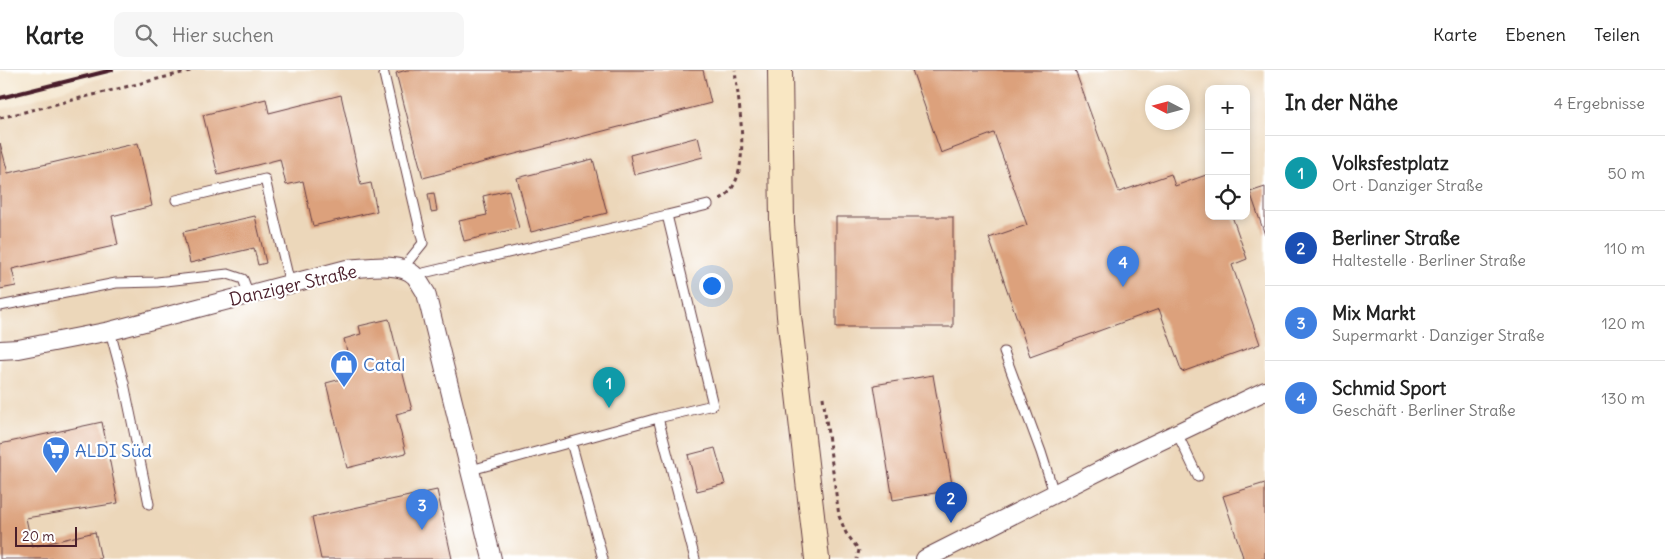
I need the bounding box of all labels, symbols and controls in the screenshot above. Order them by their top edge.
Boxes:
search box [114,12,464,57]
text: Karte [25,20,84,50]
icon: search [132,21,160,49]
text: Hier suchen [172,23,274,47]
text: Karte [1433,23,1477,46]
text: Ebenen [1505,23,1566,46]
text: Teilen [1594,23,1640,46]
north arrow [1145,85,1190,130]
map controls [1205,85,1250,220]
button: + [1205,85,1250,130]
text: In der Nähe [1285,89,1398,116]
text: 4 Ergebnisse [1554,93,1645,113]
button: − [1205,130,1250,175]
text: Volksfestplatz [1332,151,1449,175]
text: 1 [1298,163,1304,183]
text: 50 m [1607,163,1645,183]
button: locate [1205,175,1250,220]
text: Ort · Danziger Straße [1332,175,1483,195]
text: Berliner Straße [1332,226,1460,250]
text: 2 [1297,238,1305,258]
text: 110 m [1604,238,1645,258]
pin: 4 [1107,246,1139,287]
text: Haltestelle · Berliner Straße [1332,250,1526,270]
street label: Danziger Straße [227,259,359,311]
your location [699,273,725,299]
text: Mix Markt [1332,301,1415,325]
text: 3 [1296,313,1306,333]
text: 120 m [1602,313,1645,333]
text: Supermarkt · Danziger Straße [1332,325,1545,345]
shop icon: Catal [329,349,359,388]
place label: Catal [363,353,405,376]
pin: 1 [593,367,625,408]
text: Schmid Sport [1332,376,1446,400]
text: 4 [1296,388,1306,408]
text: 130 m [1601,388,1645,408]
text: Geschäft · Berliner Straße [1332,400,1516,420]
supermarket icon: ALDI Süd [41,435,71,474]
place label: ALDI Süd [75,439,152,462]
pin: 2 [935,482,967,523]
pin: 3 [406,489,438,530]
scale bar [15,524,78,547]
text: 20 m [22,527,55,545]

